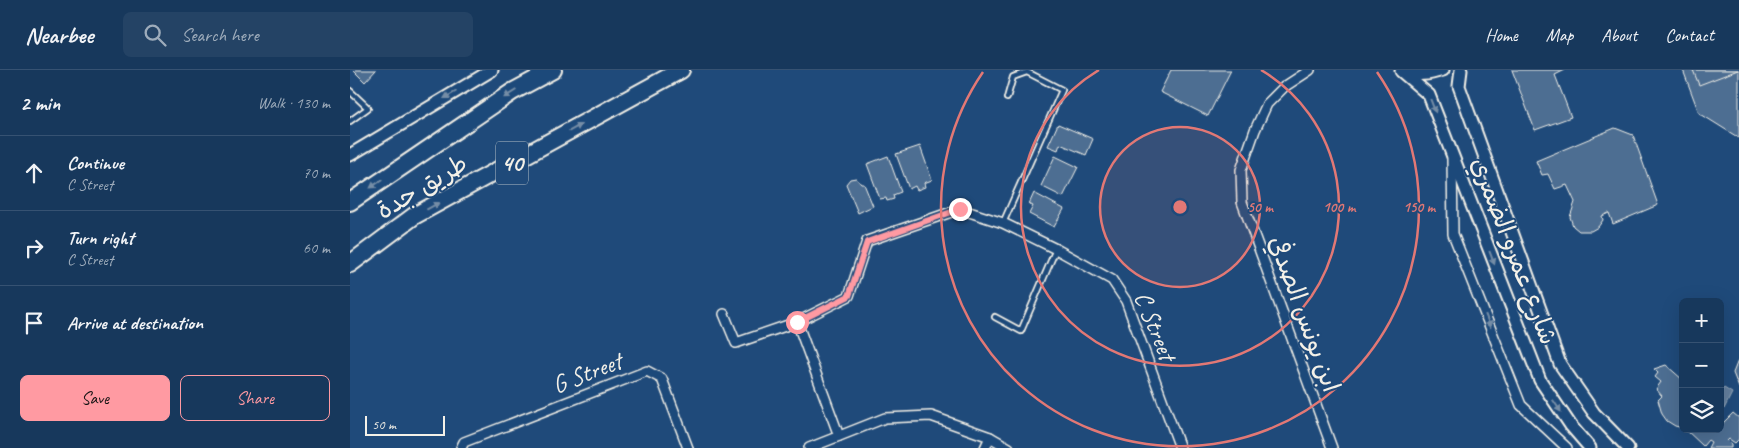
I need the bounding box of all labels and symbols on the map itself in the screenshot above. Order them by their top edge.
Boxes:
one-way arrow [504,89,517,98]
one-way arrow [443,90,456,99]
one-way arrow [1429,99,1437,114]
one-way arrow [568,124,583,132]
road number: 40 [496,142,528,185]
street label: طريق جدة [370,147,474,227]
street label: شارع عمرو الضمري [1462,153,1564,350]
one-way arrow [369,180,382,189]
route end [949,198,972,221]
centre of rings [1171,198,1189,216]
text: 50 m [1247,198,1274,217]
text: 100 m [1323,198,1357,217]
text: 150 m [1403,198,1437,217]
one-way arrow [426,202,440,210]
street label: ابن يونس الصدفي [1259,231,1347,397]
one-way arrow [1489,250,1496,265]
street label: C Street [1127,287,1185,369]
route start [786,311,809,334]
one-way arrow [1484,314,1492,329]
street label: G Street [548,344,630,401]
one-way arrow [1552,399,1562,412]
scale bar [365,413,445,436]

